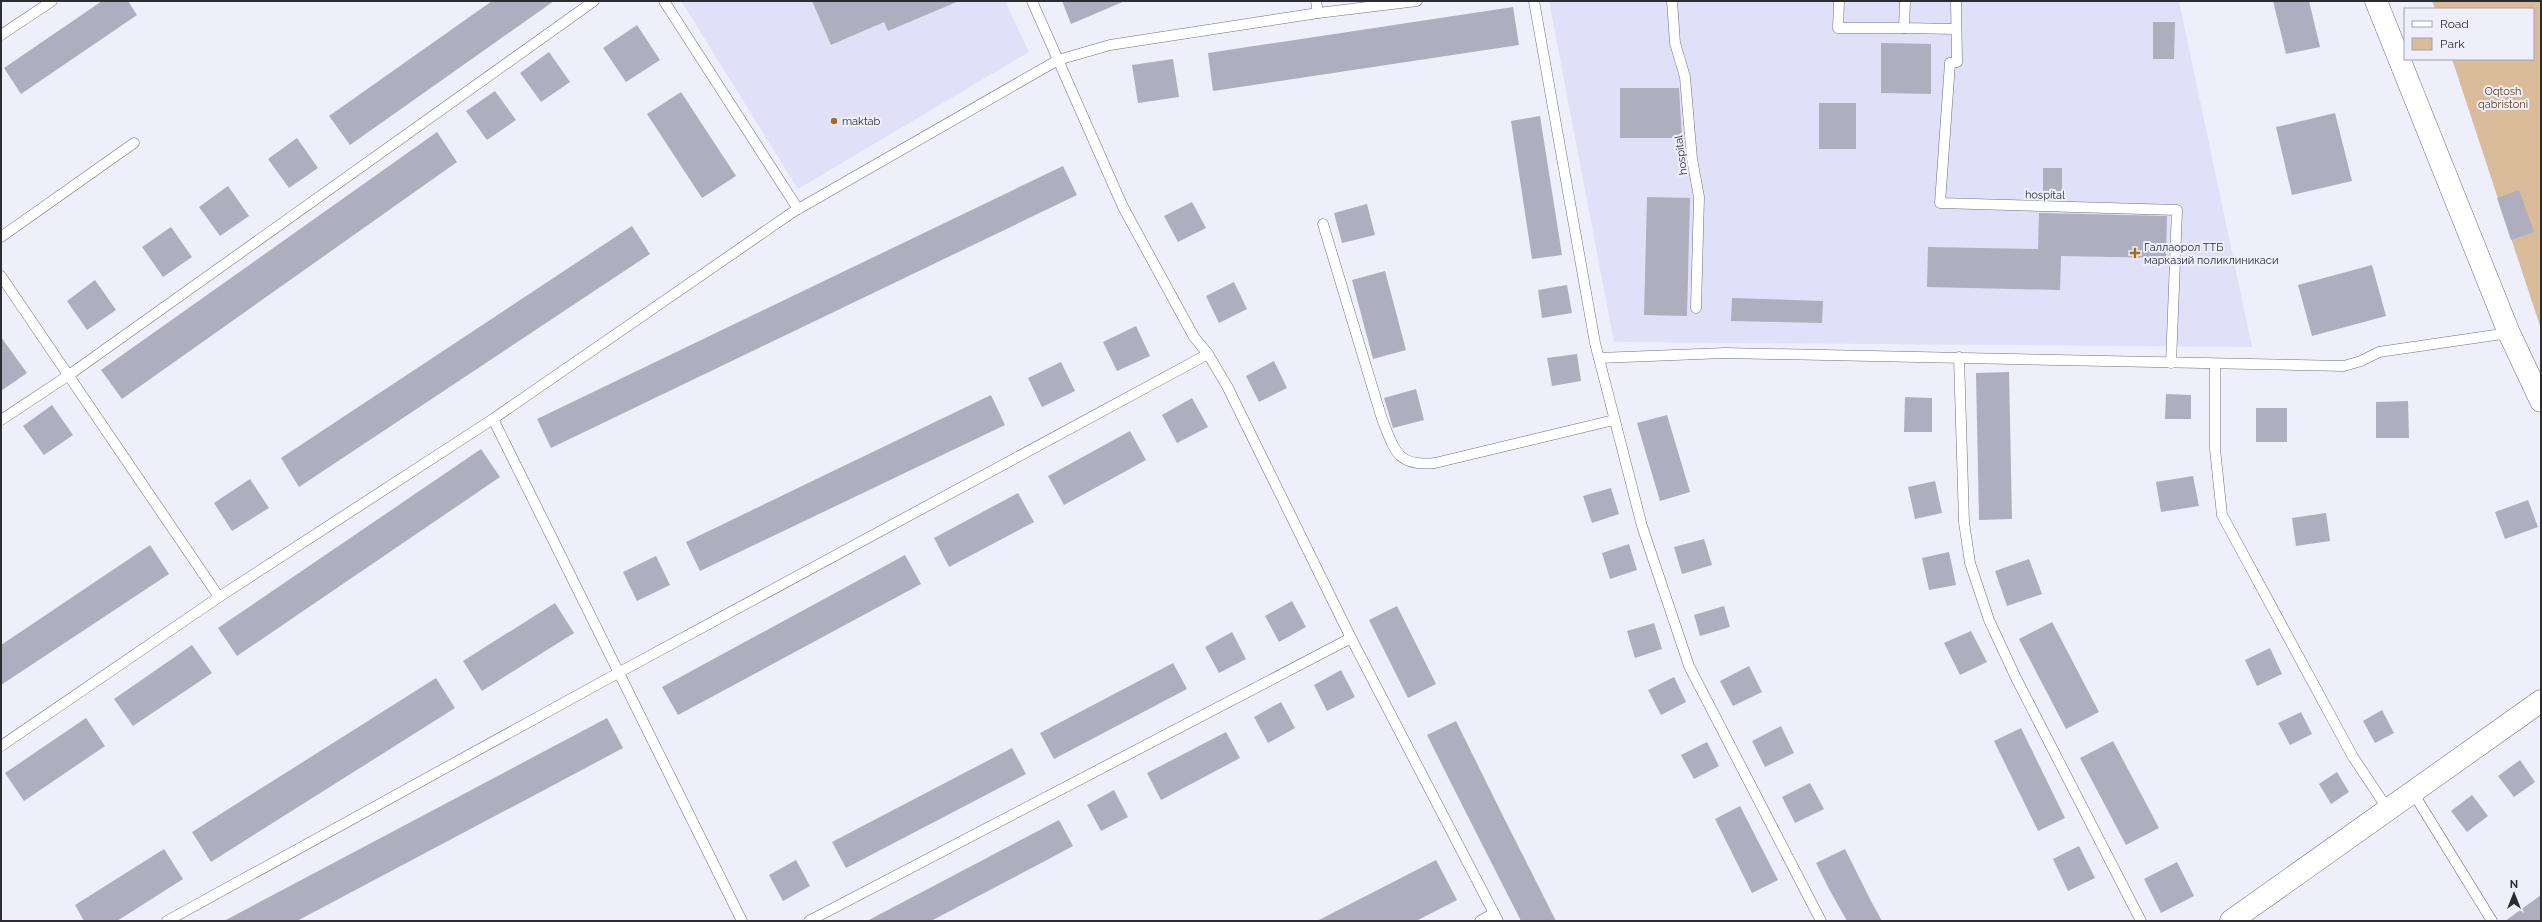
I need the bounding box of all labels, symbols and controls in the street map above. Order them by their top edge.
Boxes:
legend [2404,8,2534,60]
text: Road [2440,17,2469,31]
text: Park [2440,37,2465,51]
park label: Oqtosh qabristoni [2478,85,2528,111]
place label: maktab [842,115,881,128]
marker: maktab [829,116,839,126]
street label: hospital [1672,134,1690,176]
street label: hospital [2025,188,2065,202]
place label: Галлаорол ТТБ марказий поликлиникаси [2144,241,2278,267]
marker: Галлаорол ТТБ марказий поликлиникаси [2129,247,2141,259]
north arrow [2494,874,2534,914]
text: N [2510,878,2518,891]

